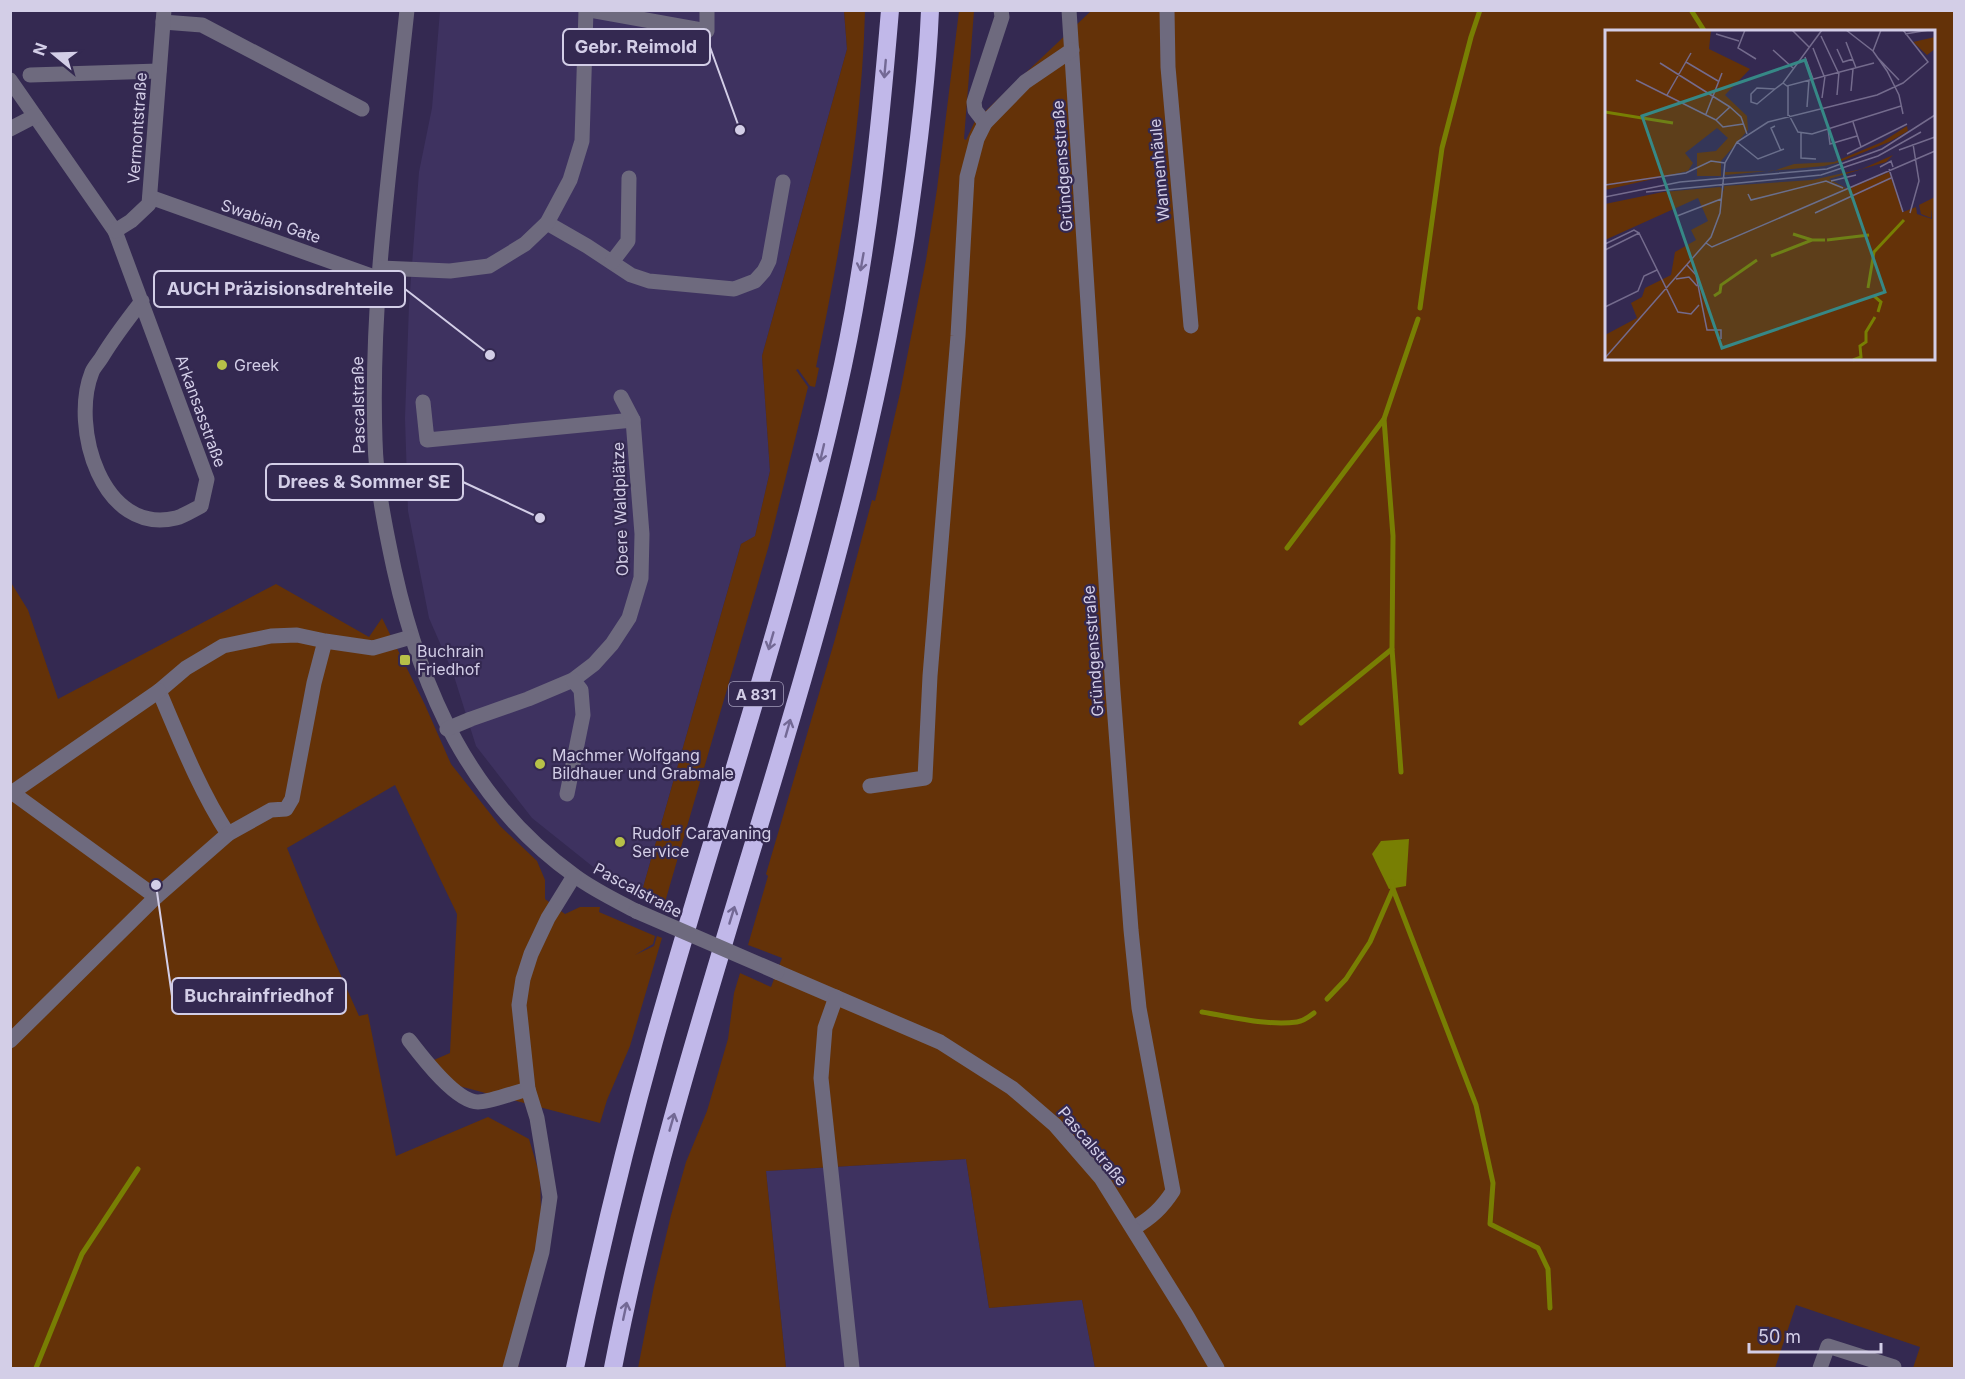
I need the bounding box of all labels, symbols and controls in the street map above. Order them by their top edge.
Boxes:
north arrow [24,24,84,84]
callout: Gebr. Reimold [563,29,710,65]
inset map [1605,30,1935,360]
text: Gebr. Reimold [575,36,697,57]
text: N [28,40,51,58]
one-way arrow [879,58,890,78]
street label: Vermontstraße [123,72,151,184]
street label: Gründgensstraße [1047,100,1077,232]
street label: Wannenhäule [1145,118,1173,222]
street label: Swabian Gate [218,195,324,247]
one-way arrow [856,252,867,272]
callout: AUCH Präzisionsdrehteile [154,271,405,307]
text: AUCH Präzisionsdrehteile [167,278,394,299]
street label: Arkansasstraße [171,352,231,470]
place label: Greek [234,355,279,375]
street label: Pascalstraße [347,356,369,454]
marker: Greek [215,358,229,372]
street label: Obere Waldplätze [608,442,632,576]
one-way arrow [816,443,827,462]
callout: Drees & Sommer SE [266,464,463,500]
text: Drees & Sommer SE [278,471,450,492]
street label: Gründgensstraße [1078,585,1108,717]
one-way arrow [765,632,777,651]
place label: Buchrain Friedhof [417,641,484,679]
marker: Buchrain Friedhof [398,653,412,667]
road number: A 831 [729,682,783,706]
one-way arrow [783,719,795,738]
place label: Machmer Wolfgang Bildhauer und Grabmale [552,745,734,783]
marker: Machmer Wolfgang Bildhauer und Grabmale [533,757,547,771]
place label: Rudolf Caravaning Service [632,823,771,861]
marker: Rudolf Caravaning Service [613,835,627,849]
street label: Pascalstraße [590,858,686,922]
one-way arrow [727,905,738,924]
callout: Buchrainfriedhof [172,978,346,1014]
text: Buchrainfriedhof [184,985,334,1006]
street label: Pascalstraße [1054,1102,1132,1190]
one-way arrow [667,1113,678,1132]
one-way arrow [620,1302,632,1321]
scale bar [1749,1316,1881,1354]
text: 50 m [1758,1326,1801,1347]

